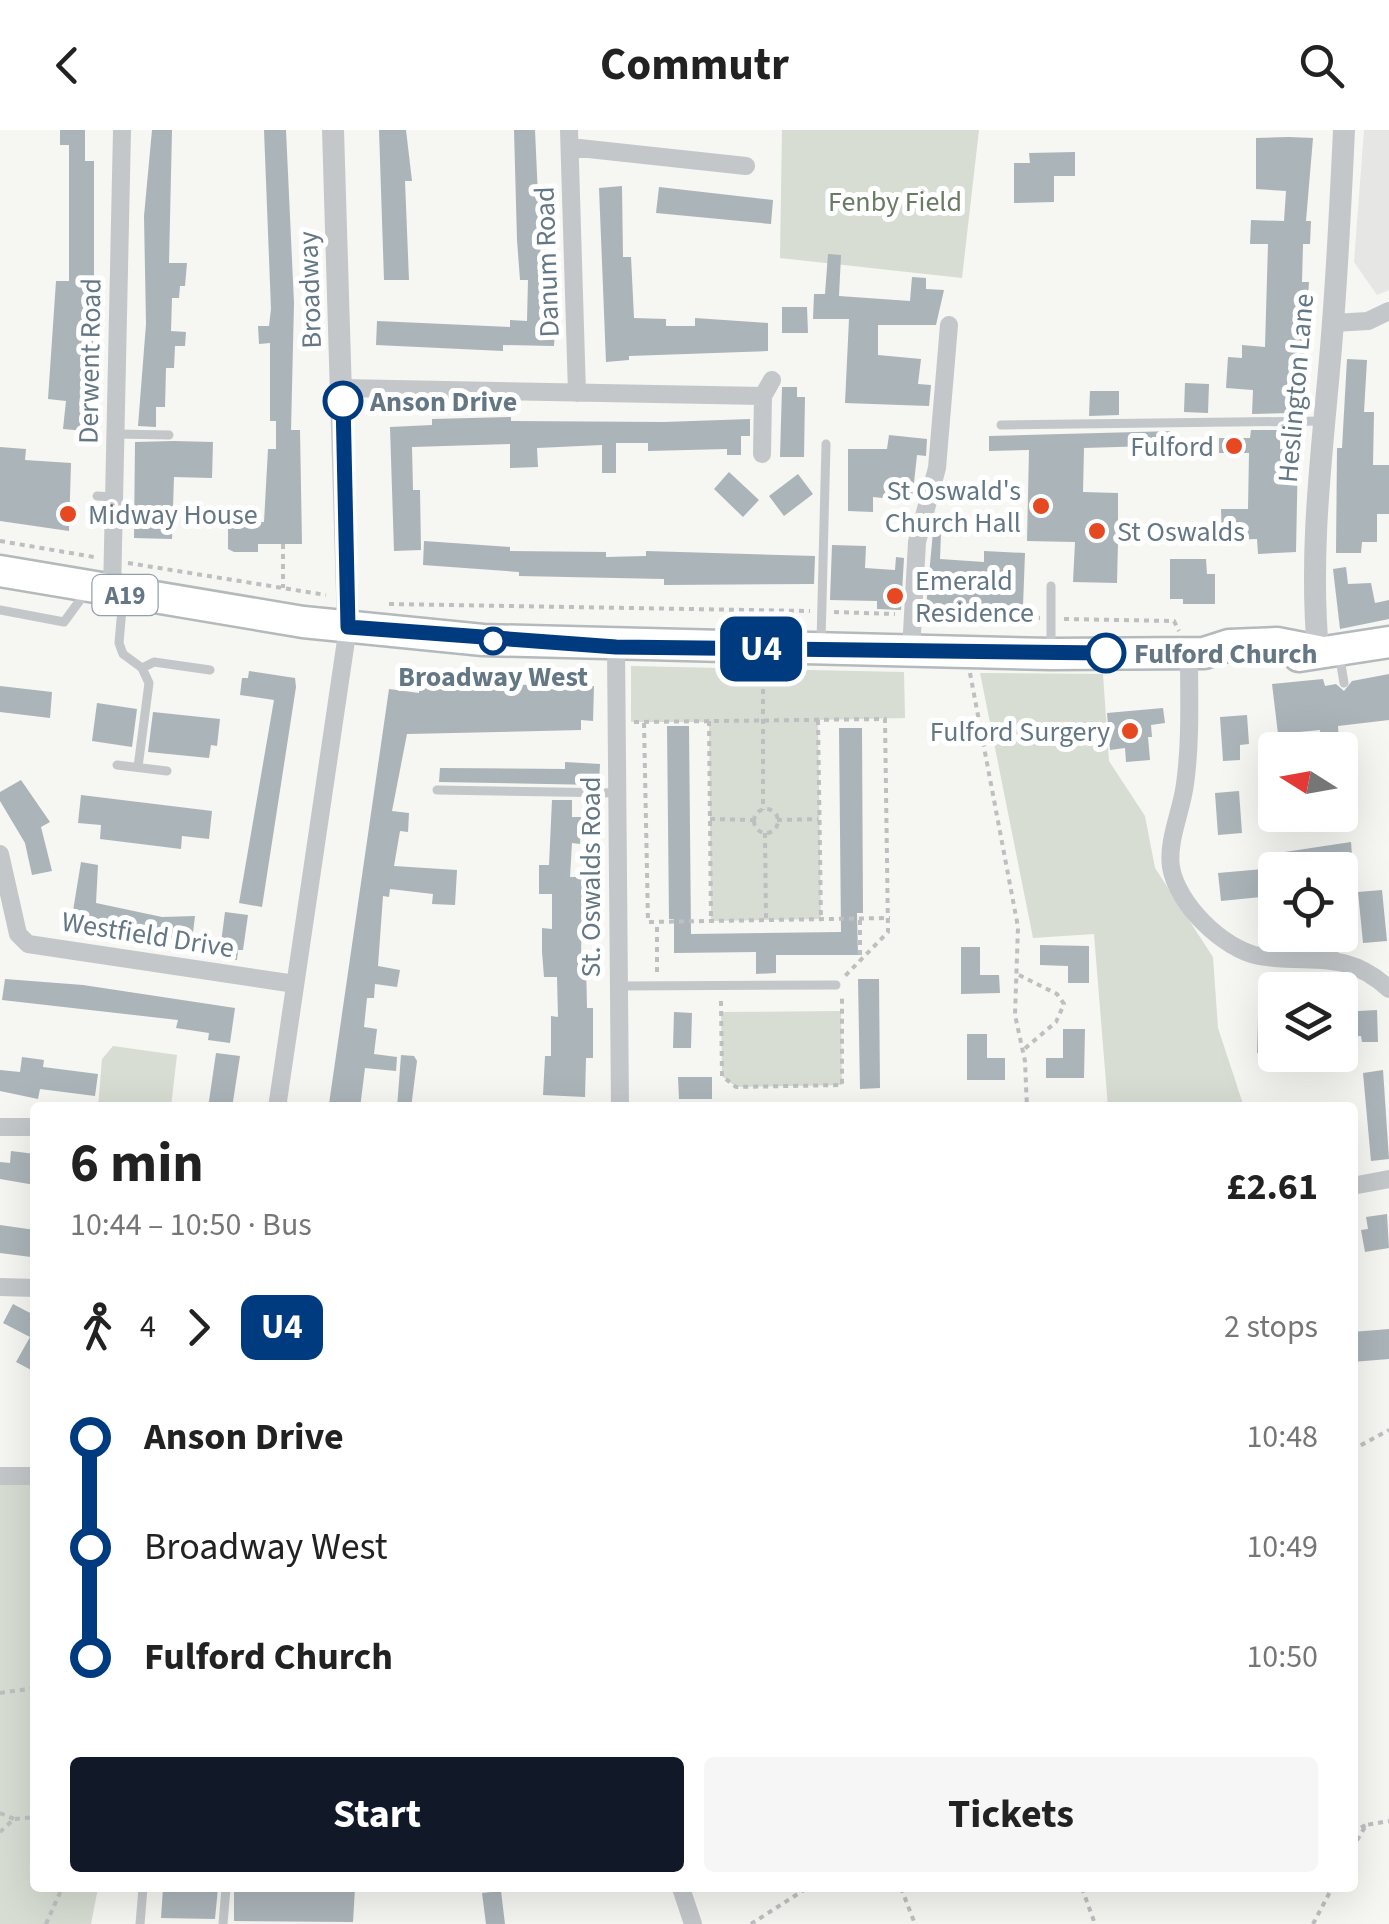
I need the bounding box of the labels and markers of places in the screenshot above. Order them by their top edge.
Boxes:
marker: Anson Drive [324,382,362,420]
place label: Anson Drive [369,382,517,422]
place label: Fulford [1130,427,1214,467]
marker: Fulford [1223,435,1245,457]
place label: St Oswald's Church Hall [885,471,1021,543]
place label: Midway House [88,495,258,535]
marker: St Oswald's Church Hall [1030,495,1052,517]
marker: Midway House [57,503,79,525]
place label: St Oswalds [1117,512,1245,552]
marker: St Oswalds [1086,520,1108,542]
place label: Emerald Residence [915,561,1034,633]
marker: Emerald Residence [884,585,906,607]
marker: Broadway West [480,628,506,654]
marker: Fulford Church [1087,634,1125,672]
place label: Fulford Church [1134,634,1318,674]
place label: Broadway West [398,657,588,697]
place label: Fulford Surgery [930,712,1110,752]
marker: Fulford Surgery [1119,720,1141,742]

